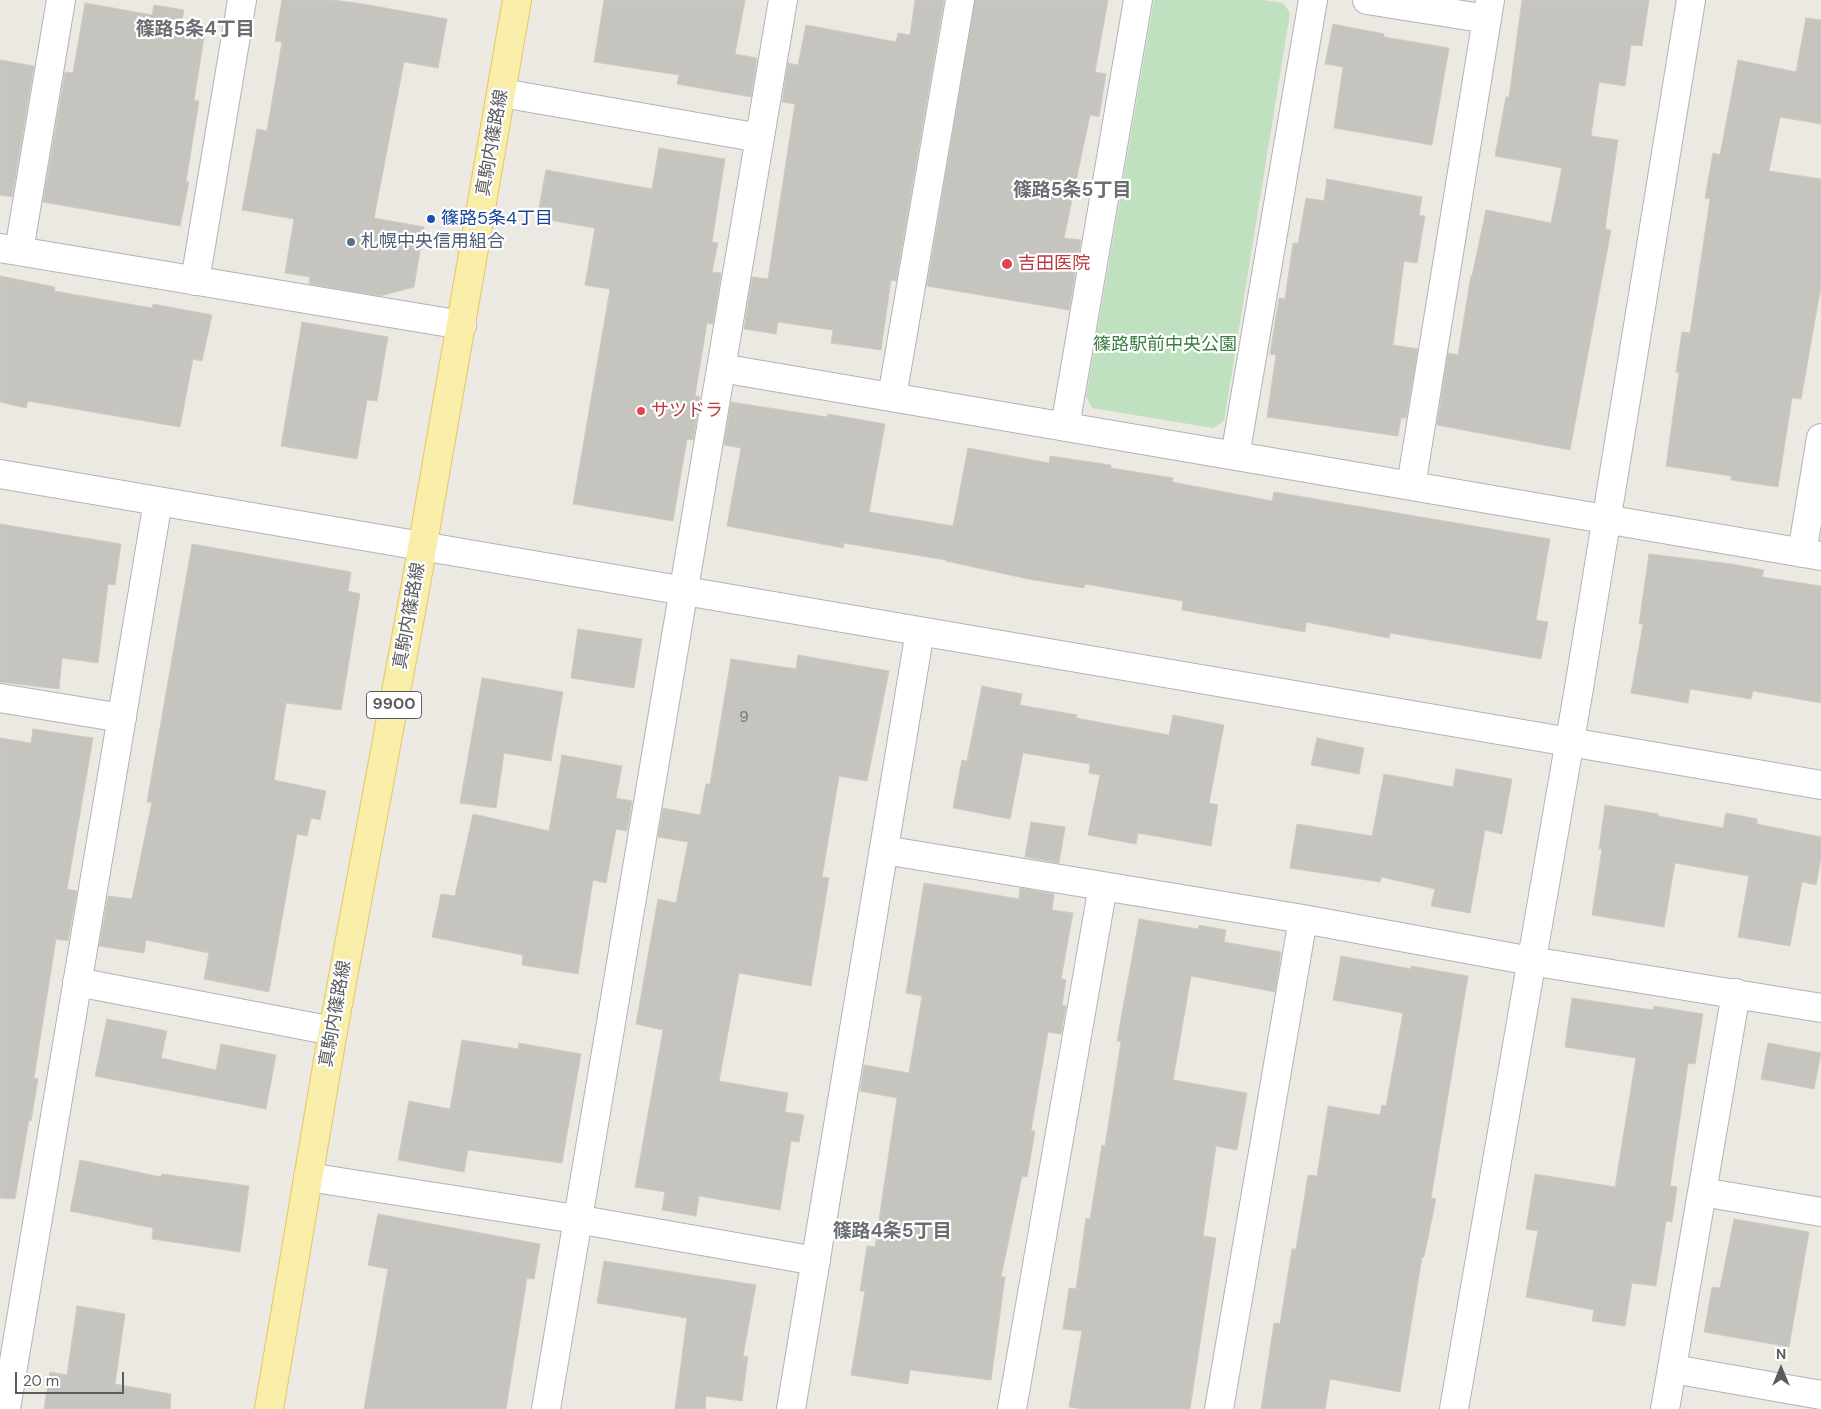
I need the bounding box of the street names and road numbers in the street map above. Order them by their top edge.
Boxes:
street label: 真駒内篠路線 [473,88,513,198]
street label: 真駒内篠路線 [390,561,430,671]
road number: 9900 [366,692,422,718]
street label: 真駒内篠路線 [316,959,356,1069]

